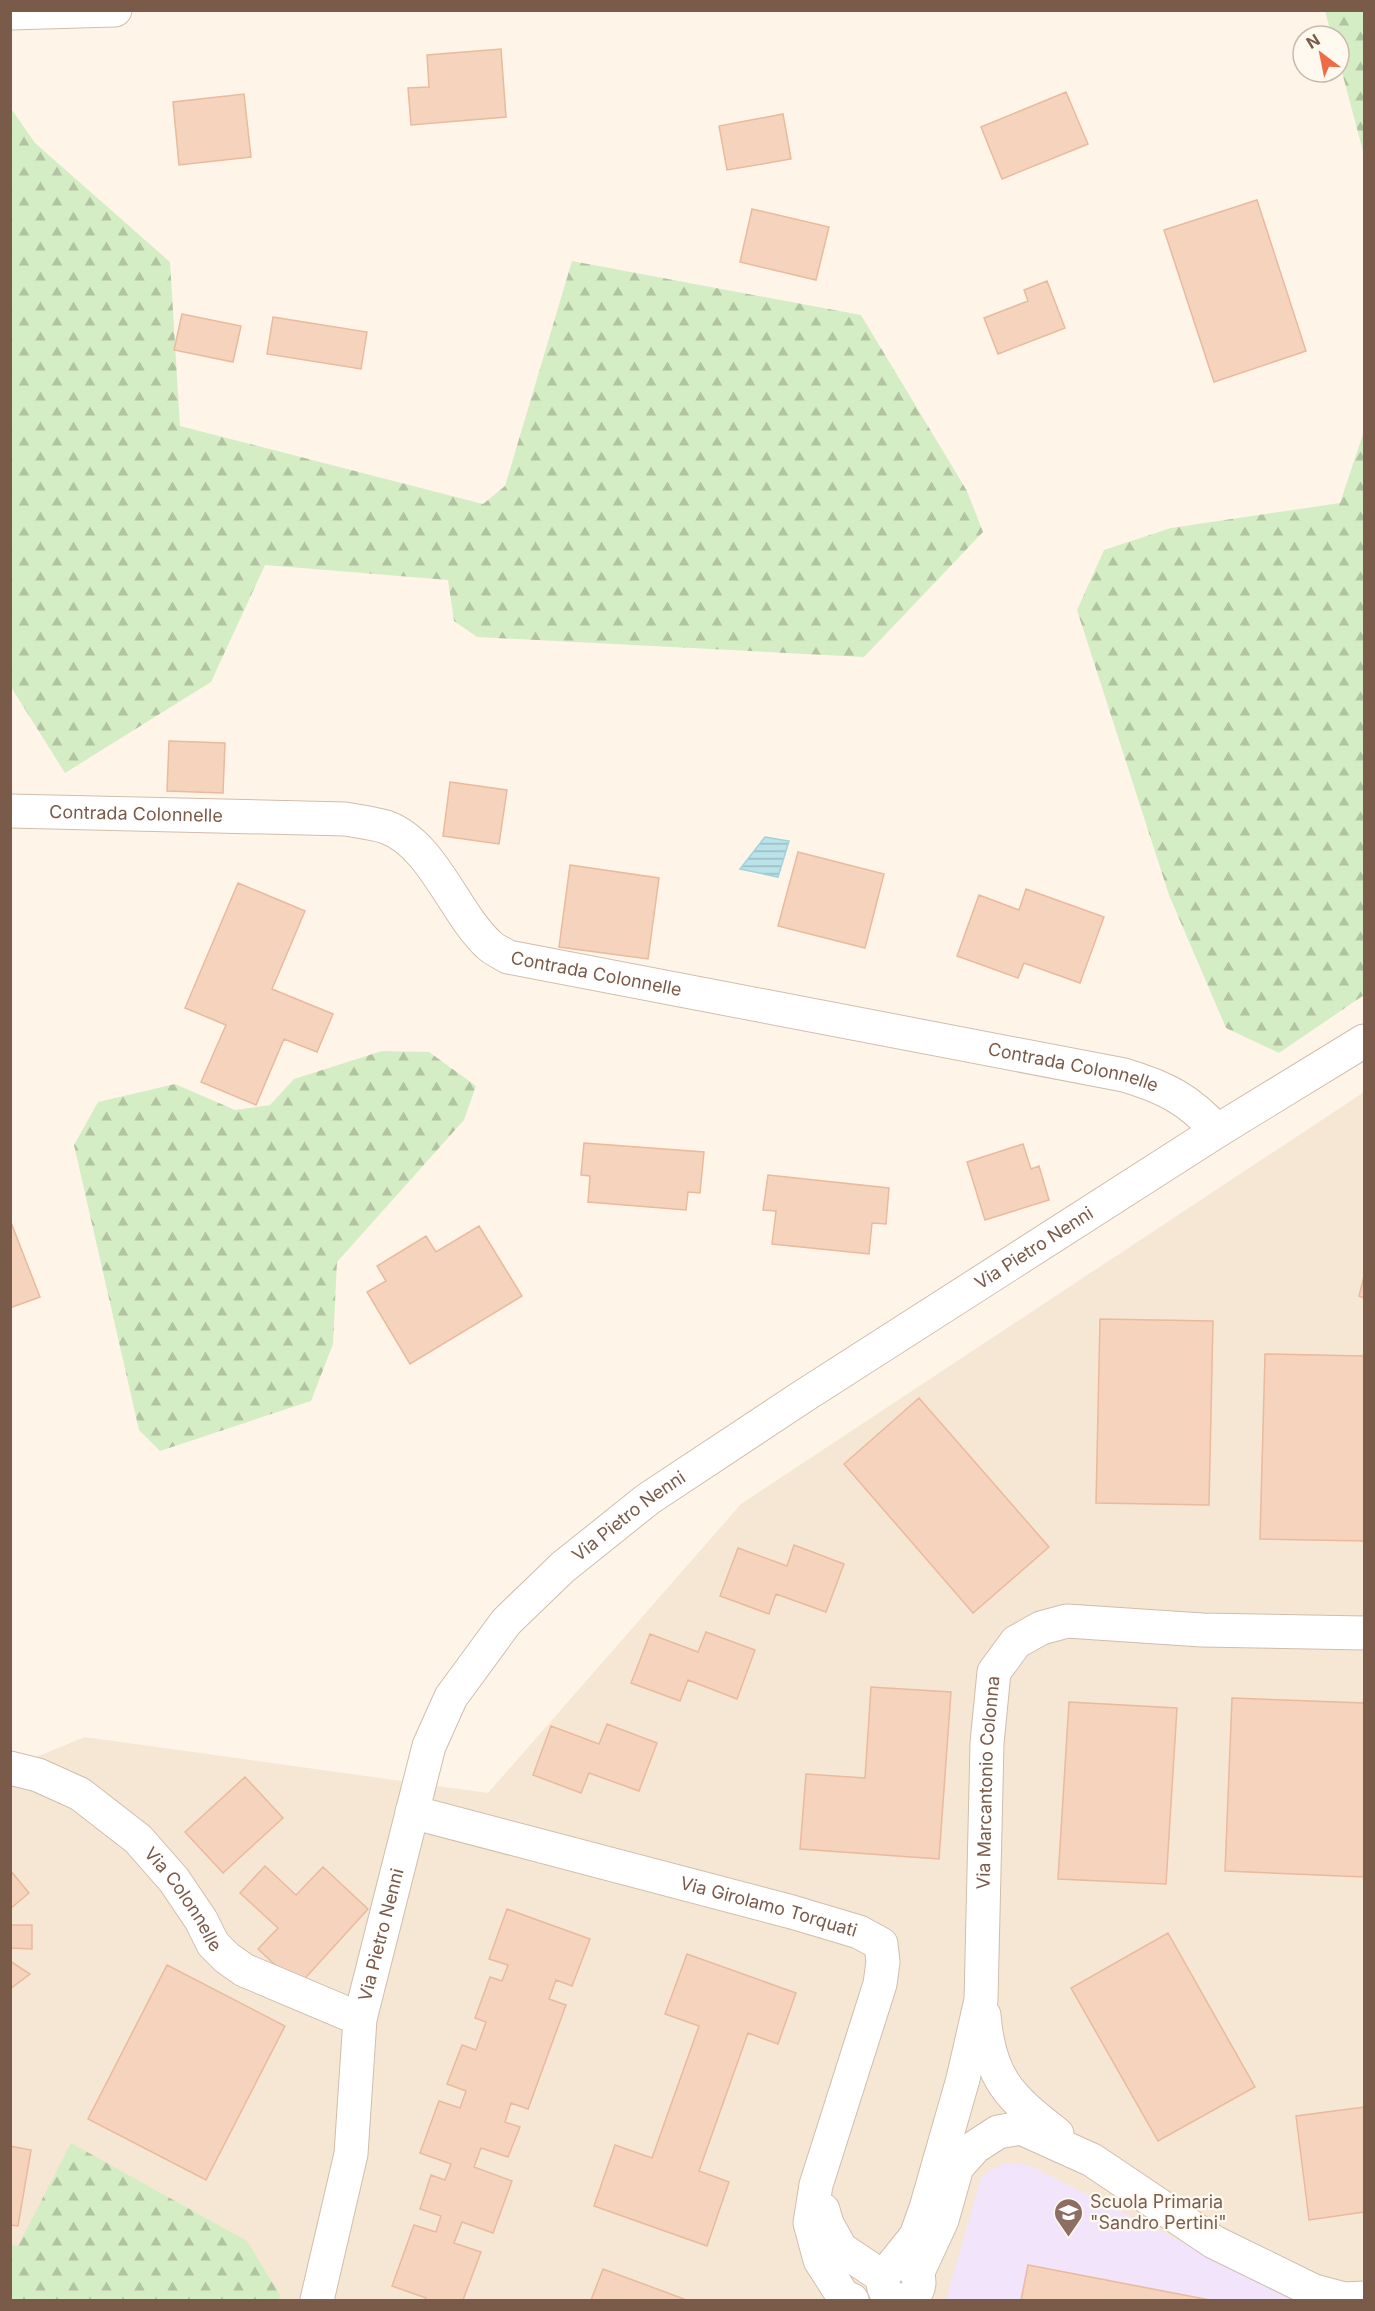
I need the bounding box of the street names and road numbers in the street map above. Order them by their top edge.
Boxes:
street label: Contrada Colonnelle [49,801,223,826]
street label: Contrada Colonnelle [509,947,684,1000]
street label: Contrada Colonnelle [986,1038,1162,1096]
street label: Via Pietro Nenni [971,1202,1097,1293]
street label: Via Pietro Nenni [568,1466,689,1565]
street label: Via Marcantonio Colonna [973,1675,1004,1890]
street label: Via Colonnelle [140,1843,226,1956]
street label: Via Pietro Nenni [354,1866,408,2003]
street label: Via Girolamo Torquati [678,1872,860,1941]

